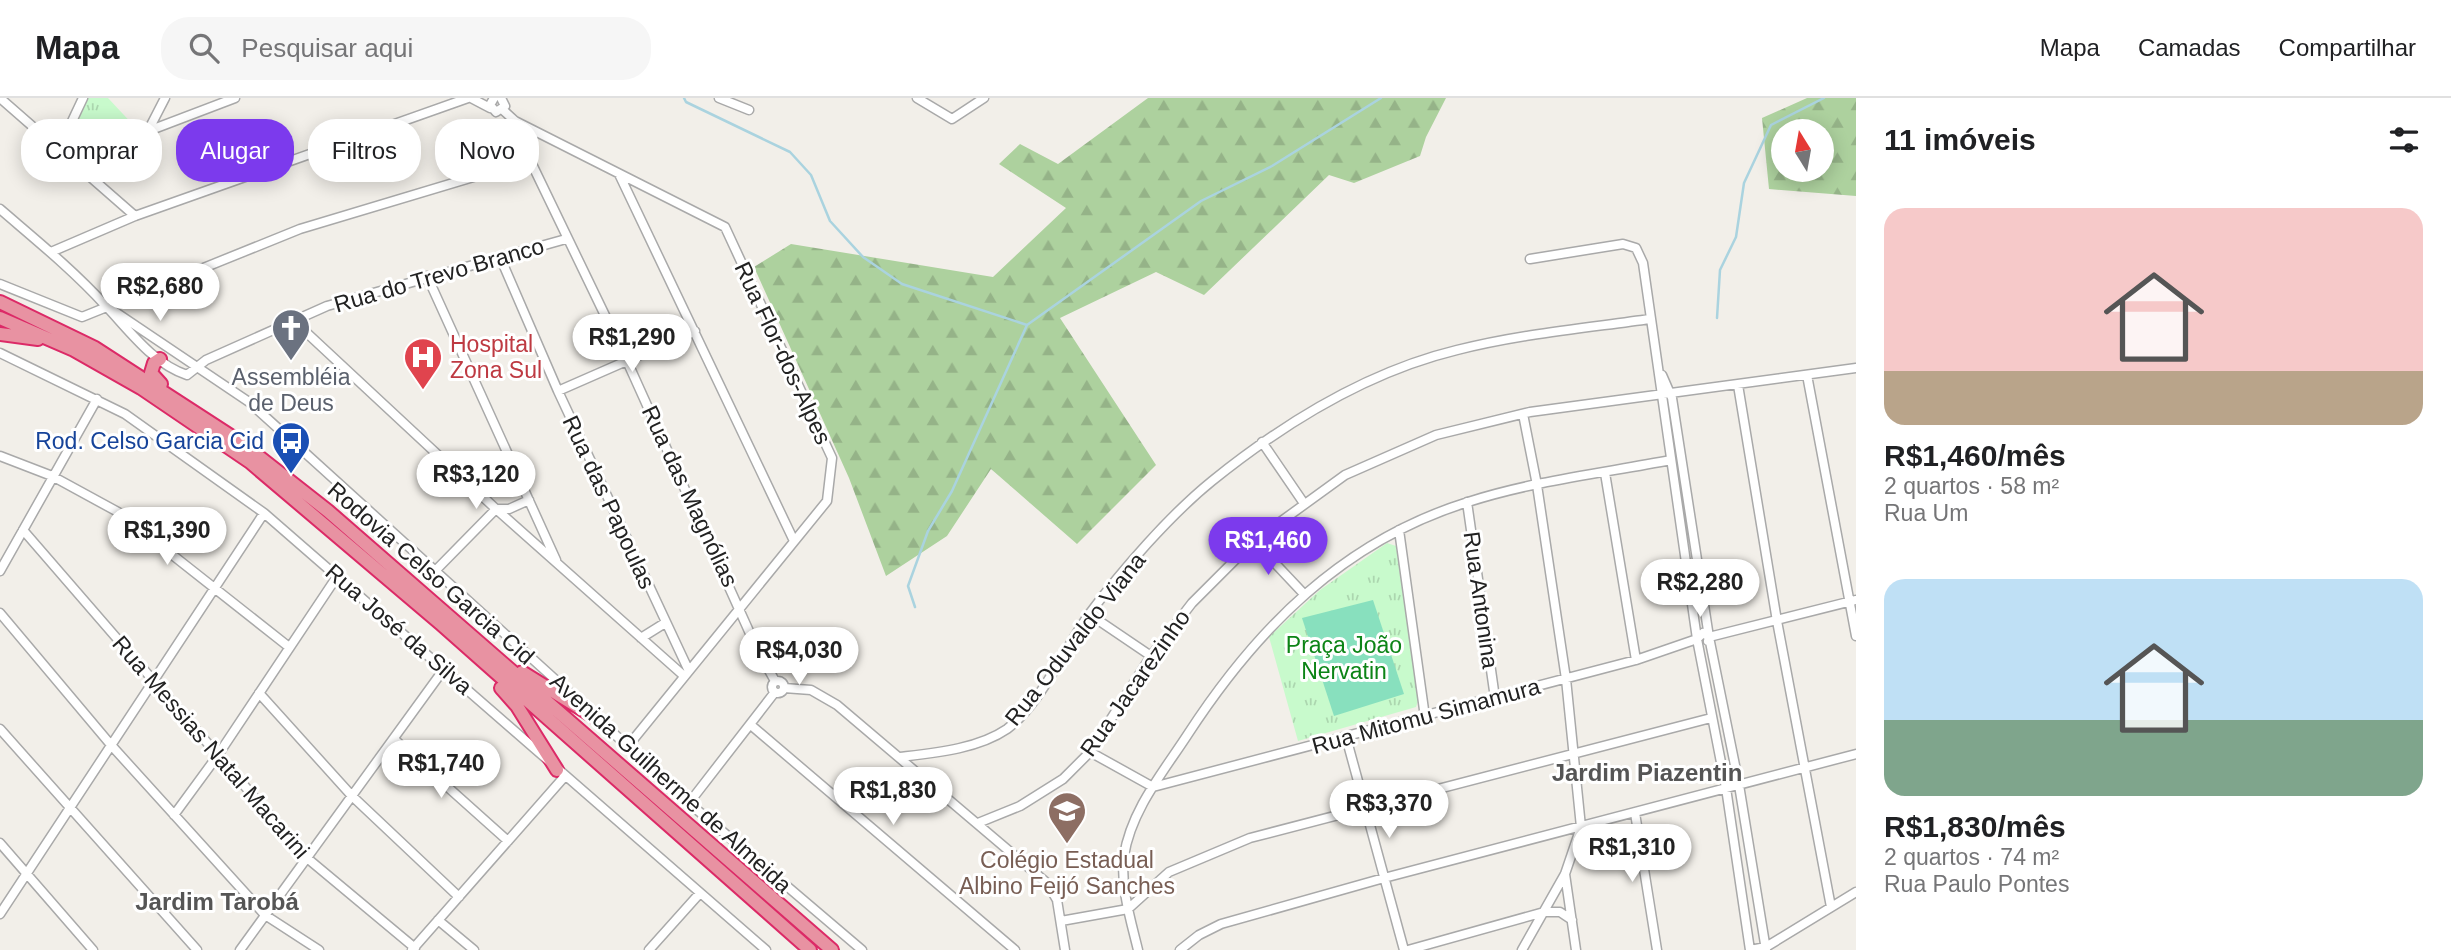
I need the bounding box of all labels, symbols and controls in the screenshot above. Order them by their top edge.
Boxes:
search box [161,17,651,80]
text: Mapa [35,29,119,66]
icon: search [185,29,223,67]
text: Pesquisar aqui [241,33,413,63]
text: Mapa [2040,34,2100,61]
text: Camadas [2138,34,2241,61]
text: Compartilhar [2279,34,2416,61]
chip: Comprar [21,119,162,182]
chip: Alugar [176,119,294,182]
chip: Filtros [308,119,421,182]
chip: Novo [435,119,539,182]
north arrow [1771,119,1834,182]
map controls [1771,119,1834,182]
icon: filters [2385,121,2423,159]
text: 11 imóveis [1884,123,2036,156]
street label: Rua do Trevo Branco [331,233,547,317]
icon: home [2091,254,2217,380]
street label: Rua Flor-dos-Alpes [729,258,837,448]
pin: R$2,680 [95,264,225,323]
text: R$2,680 [117,273,203,299]
church icon: Assembléia de Deus [270,307,312,362]
pin: R$1,290 [567,314,697,374]
text: R$1,290 [589,324,675,350]
place label: Hospital Zona Sul [450,331,542,383]
hospital icon: Hospital Zona Sul [402,336,444,391]
place label: Assembléia de Deus [232,364,351,416]
street label: Rua das Magnólias [637,401,743,591]
street label: Rua das Papoulas [557,411,661,593]
bus stop icon: Rod. Celso Garcia Cid [270,420,312,475]
place label: Rod. Celso Garcia Cid [35,428,264,454]
text: R$1,460/mês [1884,439,2066,472]
pin: R$3,120 [411,452,541,511]
text: R$3,120 [433,461,519,487]
text: 2 quartos · 58 m² [1884,473,2059,499]
street label: Rodovia Celso Garcia Cid [323,476,539,670]
text: Rua Um [1884,500,1968,526]
pin: R$1,390 [102,508,232,567]
text: R$1,390 [124,517,210,543]
pin: R$1,460 [1203,518,1333,577]
text: R$1,460 [1225,527,1311,553]
street label: Rua Antonina [1459,530,1504,670]
street label: Rua Oduvaldo Viana [1000,547,1151,730]
street label: Rua José da Silva [321,558,478,700]
pin: R$2,280 [1635,560,1765,619]
text: R$2,280 [1657,569,1743,595]
street label: Rua Jacarezinho [1075,605,1195,761]
icon: home [2091,625,2217,751]
pin: R$4,030 [734,628,864,687]
street label: Rua Messias Natal Macarini [107,630,315,864]
park label: Praça João Nervatin [1286,632,1402,684]
text: R$4,030 [756,637,842,663]
street label: Avenida Guilherme de Almeida [545,668,797,898]
street label: Rua Mitomu Simamura [1309,673,1543,759]
pin: R$1,740 [376,740,506,800]
text: R$1,740 [398,750,484,776]
district label: Jardim Piazentin [1552,759,1742,786]
pin: R$1,830 [828,768,958,827]
text: R$1,830 [850,777,936,803]
pin: R$3,370 [1324,780,1454,840]
school or university icon: Colégio Estadual Albino Feijó Sanches [1046,790,1088,845]
text: R$3,370 [1346,790,1432,816]
text: R$1,830/mês [1884,810,2066,843]
pin: R$1,310 [1567,824,1697,884]
text: R$1,310 [1589,834,1675,860]
text: 2 quartos · 74 m² [1884,844,2059,870]
place label: Colégio Estadual Albino Feijó Sanches [959,847,1175,899]
text: Rua Paulo Pontes [1884,871,2069,897]
district label: Jardim Tarobá [135,888,299,915]

